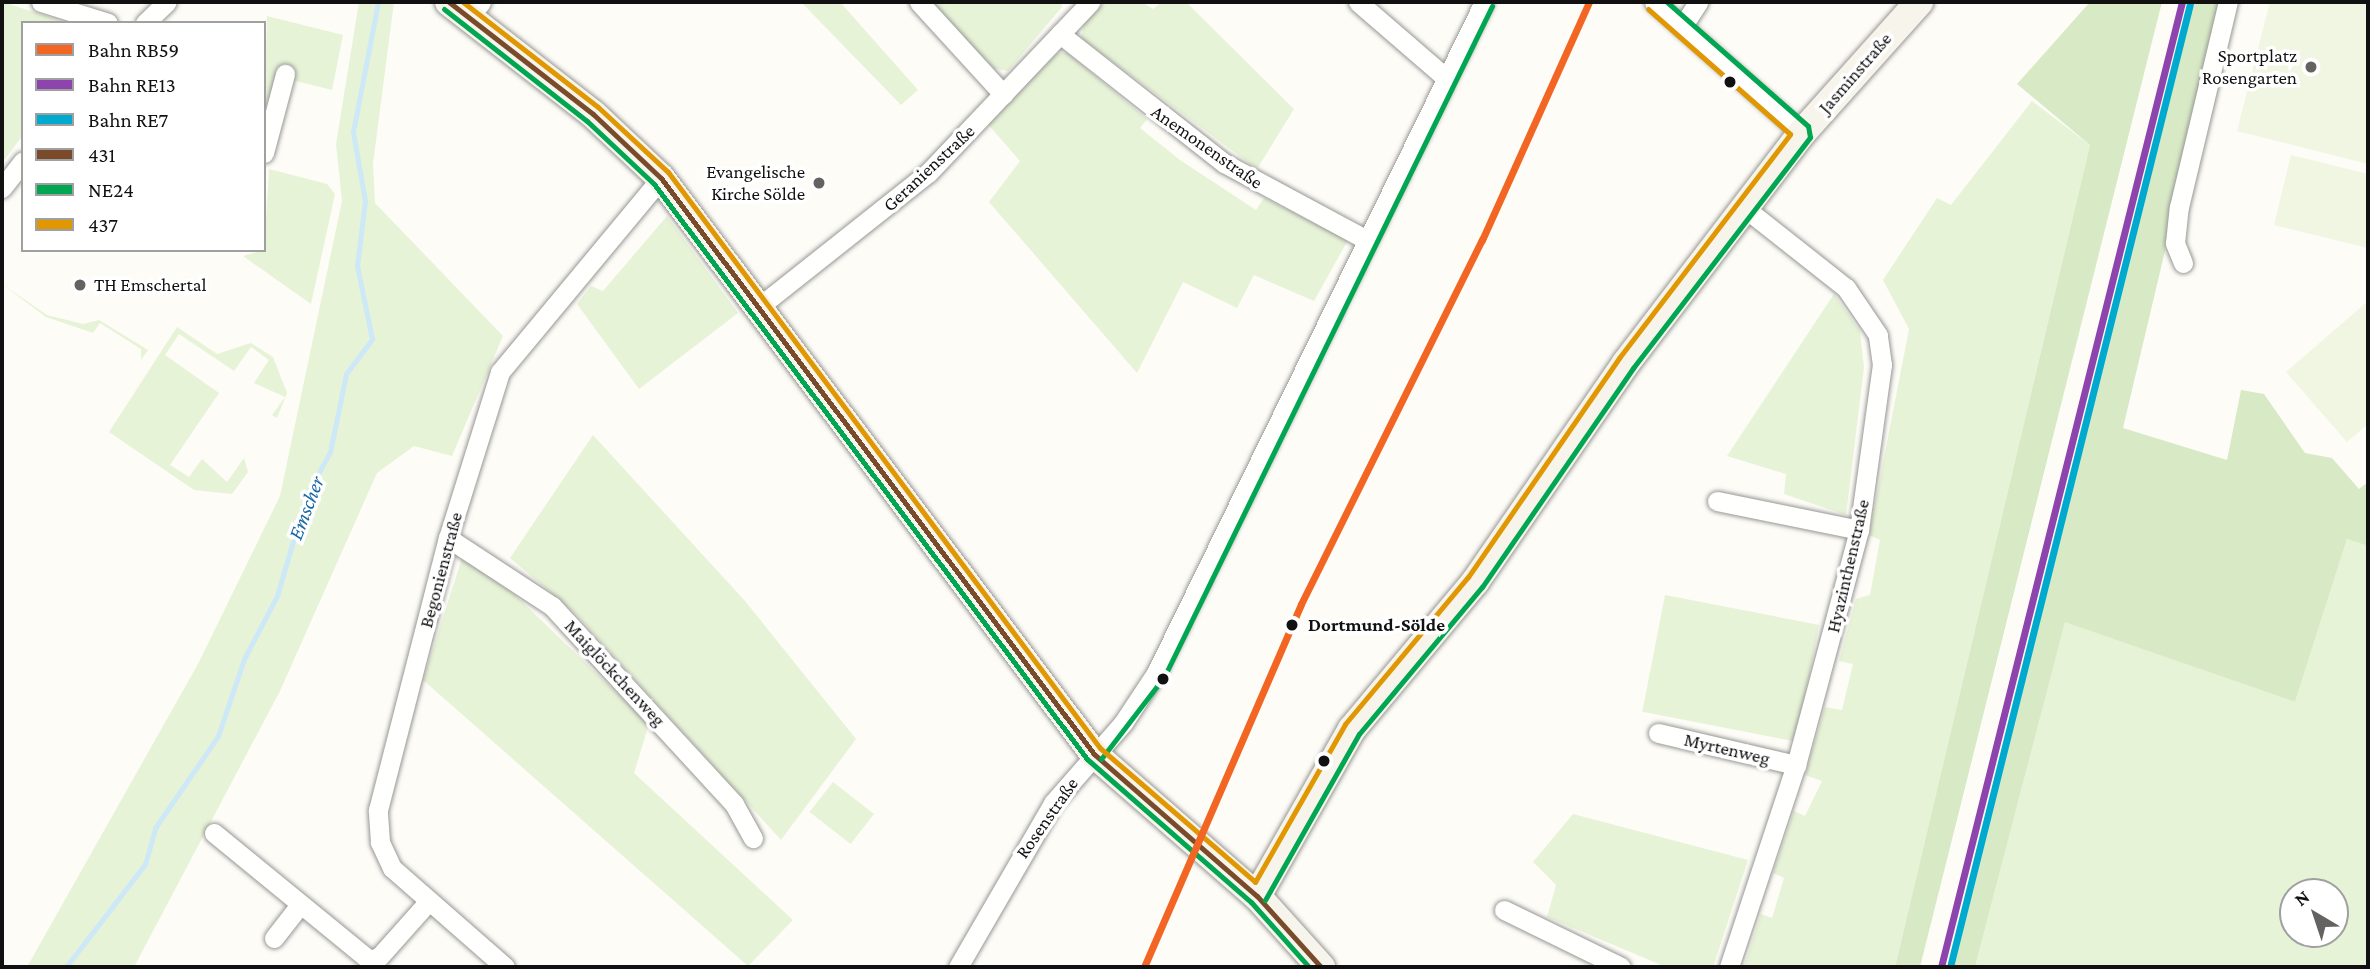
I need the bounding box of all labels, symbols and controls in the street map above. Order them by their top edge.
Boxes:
legend [21,21,266,252]
street label: Jasminstraße [1814,28,1896,118]
text: Bahn RB59 [88,38,179,62]
place label: Sportplatz Rosengarten [2202,45,2297,89]
marker: Sportplatz Rosengarten [2303,59,2319,75]
text: Bahn RE13 [88,73,176,97]
unlabelled marker [1723,75,1737,89]
street label: Anemonenstraße [1147,100,1267,194]
text: Bahn RE7 [88,108,168,132]
street label: Geranienstraße [878,120,980,216]
text: 431 [88,143,115,167]
place label: Evangelische Kirche Sölde [706,161,805,205]
marker: Evangelische Kirche Sölde [811,175,827,191]
text: NE24 [88,178,134,202]
text: 437 [88,213,118,237]
place label: TH Emschertal [94,274,206,296]
marker: TH Emschertal [72,277,88,293]
water label: Emscher [282,473,330,543]
street label: Hyazinthenstraße [1822,497,1874,635]
street label: Begonienstraße [415,510,467,630]
place label: Dortmund-Sölde [1308,614,1445,636]
street label: Maiglöckchenweg [560,615,670,731]
marker: Dortmund-Sölde [1282,615,1302,635]
unlabelled marker [1156,672,1170,686]
street label: Myrtenweg [1682,728,1772,770]
unlabelled marker [1317,754,1331,768]
street label: Rosenstraße [1011,773,1083,863]
north arrow [2279,878,2349,948]
text: N [2290,886,2313,910]

